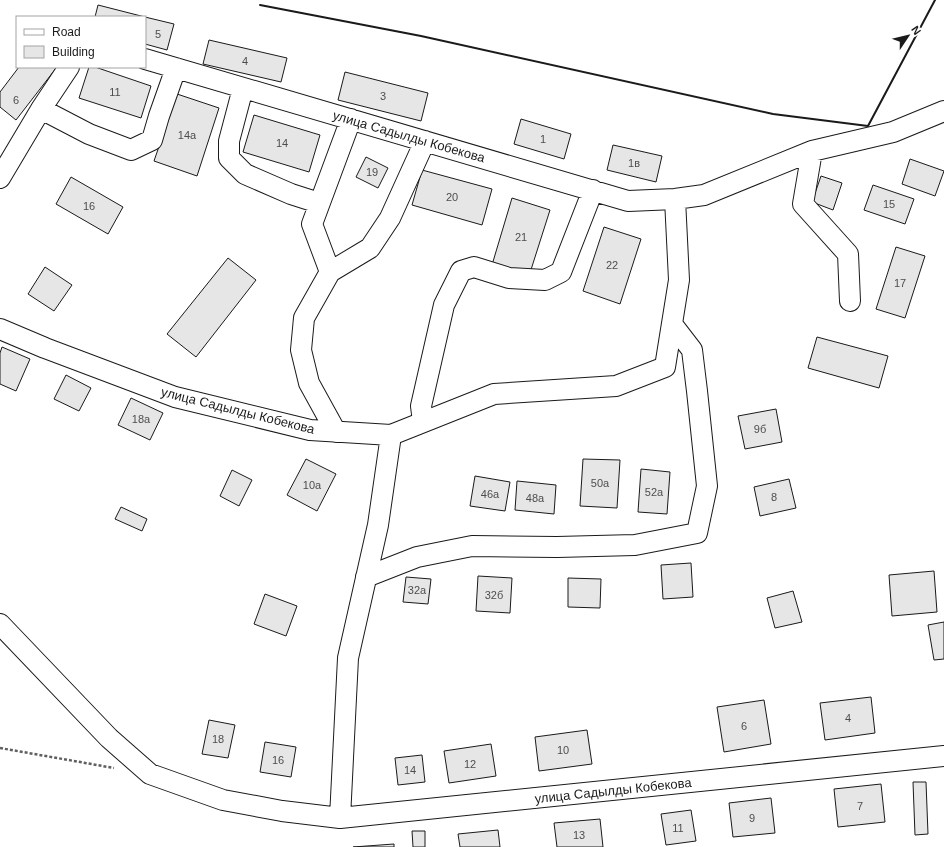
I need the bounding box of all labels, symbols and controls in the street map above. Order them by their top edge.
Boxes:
legend [16,16,146,68]
north arrow [888,16,928,56]
text: N [909,24,923,37]
text: Road [52,25,81,39]
house number: 5 [155,28,161,40]
text: Building [52,45,95,59]
house number: 4 [242,55,248,67]
house number: 11 [109,86,121,98]
house number: 3 [380,90,386,102]
house number: 6 [13,94,19,106]
street label: улица Садылды Кобекова [331,108,487,166]
house number: 14а [178,129,197,141]
house number: 1 [540,133,546,145]
house number: 14 [276,137,288,149]
house number: 1в [628,157,640,169]
house number: 19 [366,166,378,178]
house number: 20 [446,191,458,203]
house number: 15 [883,198,895,210]
house number: 16 [83,200,95,212]
house number: 21 [515,231,527,243]
house number: 22 [606,259,618,271]
house number: 17 [894,277,906,289]
street label: улица Садылды Кобекова [160,384,317,437]
house number: 18а [132,413,151,425]
house number: 9б [754,423,766,435]
house number: 50а [591,477,610,489]
house number: 10а [303,479,322,491]
house number: 52а [645,486,664,498]
house number: 46а [481,488,500,500]
house number: 8 [771,491,777,503]
house number: 48а [526,492,545,504]
house number: 32а [408,584,427,596]
house number: 32б [485,589,503,601]
house number: 4 [845,712,851,724]
house number: 6 [741,720,747,732]
house number: 18 [212,733,224,745]
house number: 10 [557,744,569,756]
house number: 16 [272,754,284,766]
house number: 12 [464,758,476,770]
house number: 14 [404,764,416,776]
street label: улица Садылды Кобекова [534,775,693,806]
house number: 7 [857,800,863,812]
house number: 9 [749,812,755,824]
house number: 11 [672,822,684,834]
house number: 13 [573,829,585,841]

